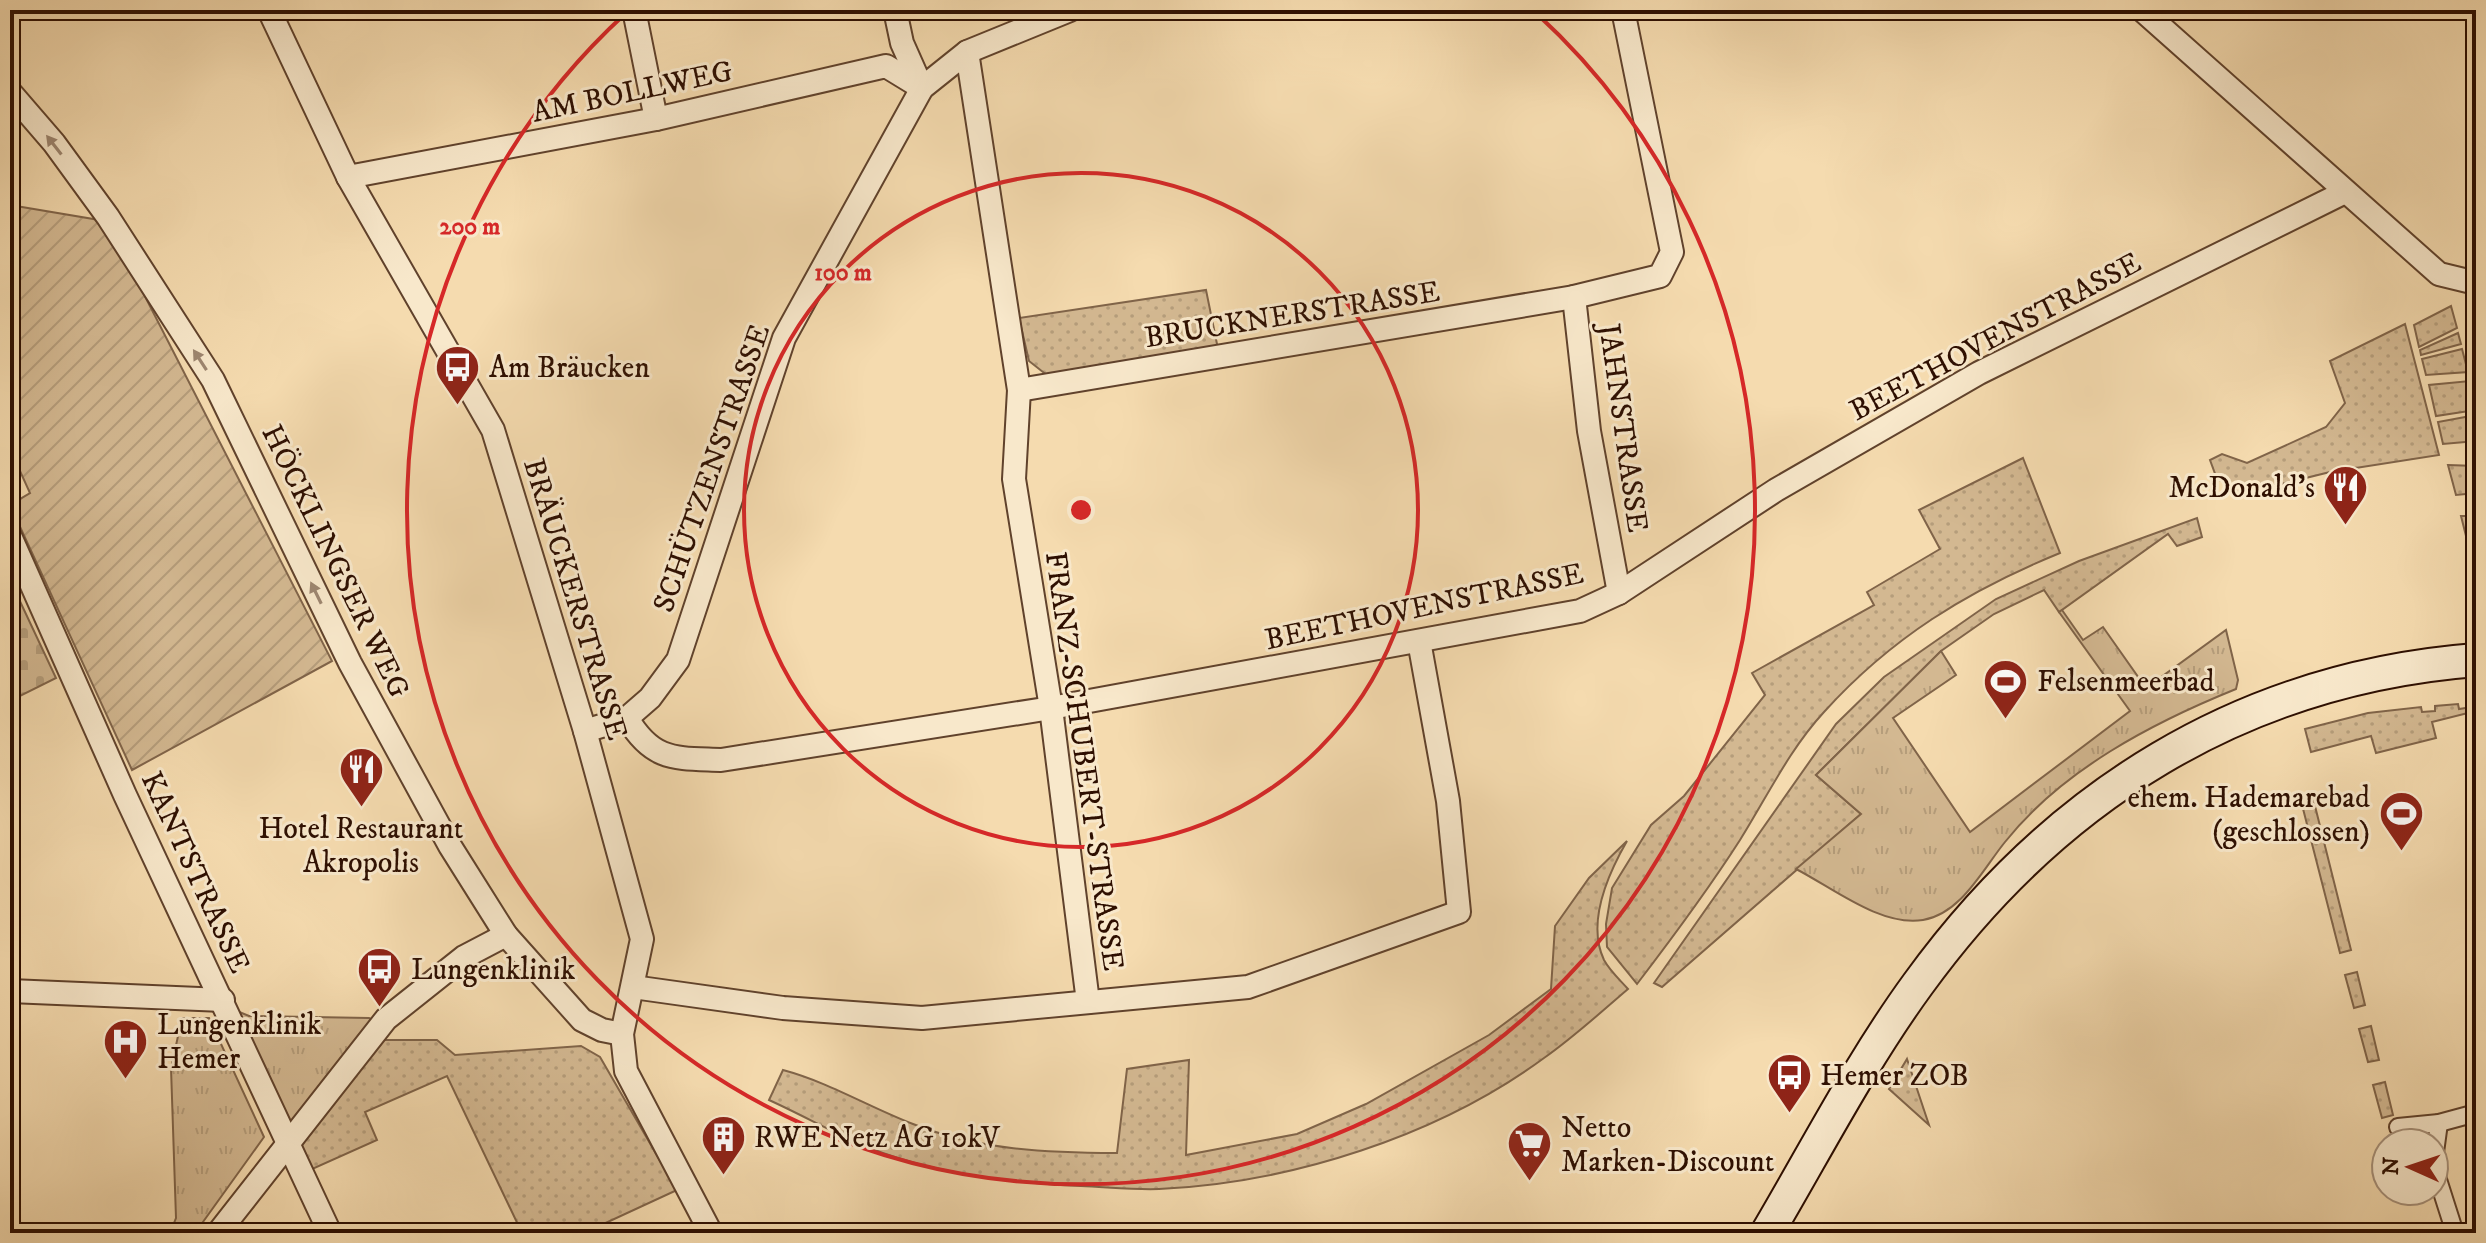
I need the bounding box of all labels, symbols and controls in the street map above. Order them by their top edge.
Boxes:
street label: AM BOLLWEG [529,53,736,132]
one-way arrow [47,135,63,155]
text: 200 m [440,212,500,242]
street label: BEETHOVENSTRASSE [1844,245,2148,430]
text: 100 m [814,258,872,288]
street label: BRUCKNERSTRASSE [1142,274,1442,357]
street label: JAHNSTRASSE [1589,318,1655,535]
street label: SCHÜTZENSTRASSE [644,319,779,617]
bus stop icon: Am Bräucken [434,343,482,406]
one-way arrow [193,349,208,371]
place label: Am Bräucken [489,350,650,387]
street label: HÖCKLINGSER WEG [252,419,418,704]
street label: BRÄUCKERSTRASSE [514,454,636,745]
restaurant icon: McDonald's [2322,463,2370,526]
place label: McDonald's [2168,470,2315,507]
centre of rings [1067,496,1095,524]
street label: FRANZ-SCHUBERT-STRASSE [1036,549,1131,973]
street label: BEETHOVENSTRASSE [1262,556,1587,659]
one-way arrow [309,581,323,604]
sports icon: Felsenmeerbad [1982,657,2030,720]
place label: Felsenmeerbad [2037,664,2214,701]
restaurant icon: Hotel Restaurant Akropolis [337,746,385,809]
street label: KANTSTRASSE [132,766,257,979]
place label: ehem. Hademarebad (geschlossen) [2127,780,2370,851]
sports icon: ehem. Hademarebad (geschlossen) [2377,790,2425,853]
place label: Hotel Restaurant Akropolis [259,811,463,882]
bus stop icon: Lungenklinik [356,945,404,1008]
place label: Lungenklinik [411,952,576,989]
place label: Lungenklinik Hemer [157,1007,322,1078]
hospital icon: Lungenklinik Hemer [102,1017,150,1080]
bus stop icon: Hemer ZOB [1765,1051,1813,1114]
place label: Hemer ZOB [1820,1058,1969,1095]
place label: Netto Marken-Discount [1561,1110,1774,1181]
building icon: RWE Netz AG 10kV [699,1113,747,1176]
place label: RWE Netz AG 10kV [754,1120,1001,1157]
supermarket icon: Netto Marken-Discount [1506,1120,1554,1183]
north arrow [2370,1127,2450,1207]
text: N [2378,1156,2405,1176]

